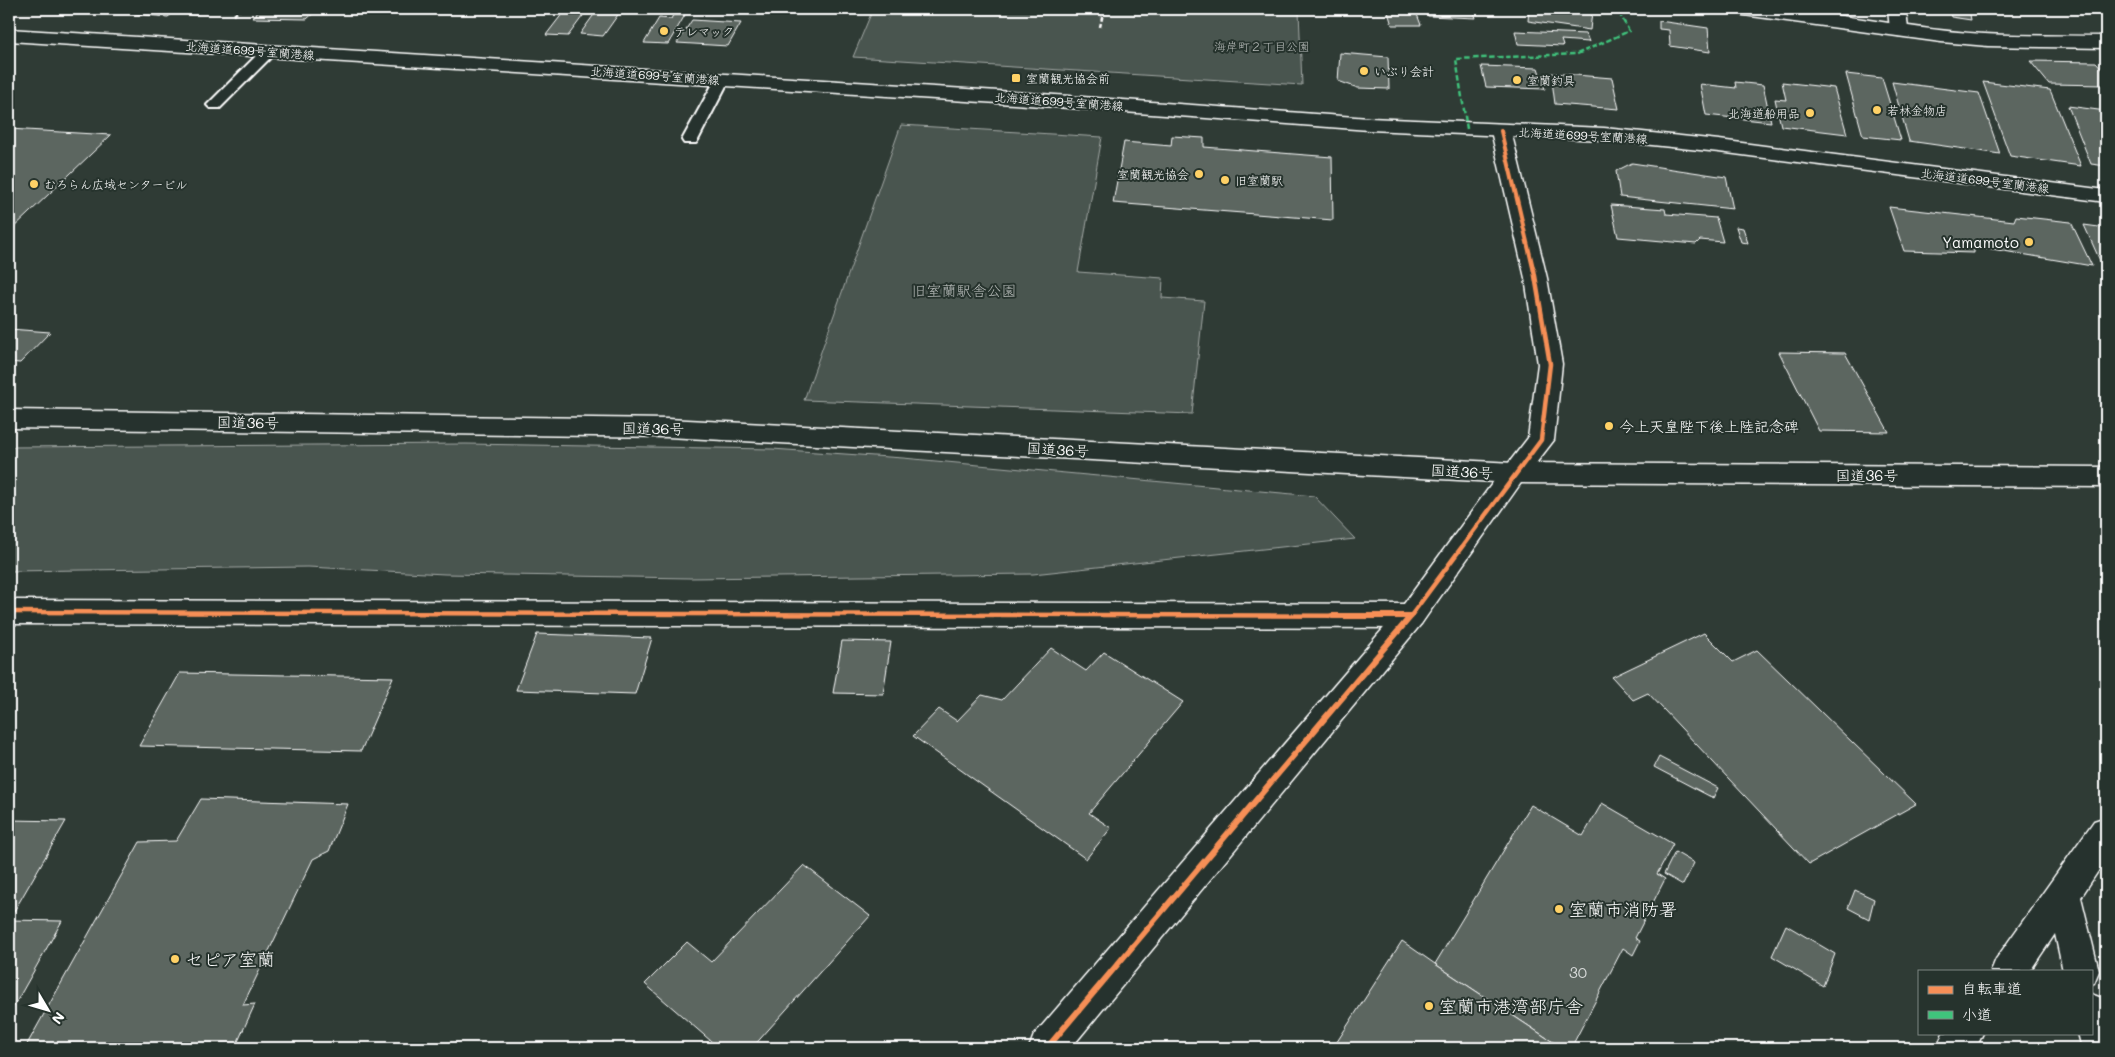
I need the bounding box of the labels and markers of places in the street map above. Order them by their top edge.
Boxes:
place label: テレマック [674,23,734,39]
marker: テレマック [658,25,670,37]
place label: いぶり会計 [1374,63,1434,79]
marker: いぶり会計 [1358,65,1370,77]
place label: 室蘭観光協会前 [1026,70,1110,86]
marker: 室蘭観光協会前 [1010,72,1022,84]
place label: 室蘭釣具 [1527,72,1575,88]
marker: 室蘭釣具 [1511,74,1523,86]
place label: 若林金物店 [1887,102,1947,118]
marker: 若林金物店 [1871,104,1883,116]
place label: 北海道船用品 [1728,105,1800,121]
marker: 北海道船用品 [1804,107,1816,119]
place label: 室蘭観光協会 [1117,166,1189,182]
marker: 室蘭観光協会 [1193,168,1205,180]
place label: 旧室蘭駅 [1235,172,1283,188]
marker: 旧室蘭駅 [1219,174,1231,186]
place label: むろらん広域センタービル [44,176,187,192]
marker: むろらん広域センタービル [28,178,40,190]
place label: Yamamoto [1942,232,2019,252]
marker: Yamamoto [2023,236,2035,248]
place label: 今上天皇陛下後上陸記念碑 [1619,416,1799,436]
marker: 今上天皇陛下後上陸記念碑 [1603,420,1615,432]
place label: 室蘭市消防署 [1569,897,1677,921]
marker: 室蘭市消防署 [1553,903,1565,915]
place label: セピア室蘭 [185,947,275,971]
marker: セピア室蘭 [169,953,181,965]
place label: 室蘭市港湾部庁舎 [1439,994,1583,1018]
marker: 室蘭市港湾部庁舎 [1423,1000,1435,1012]

